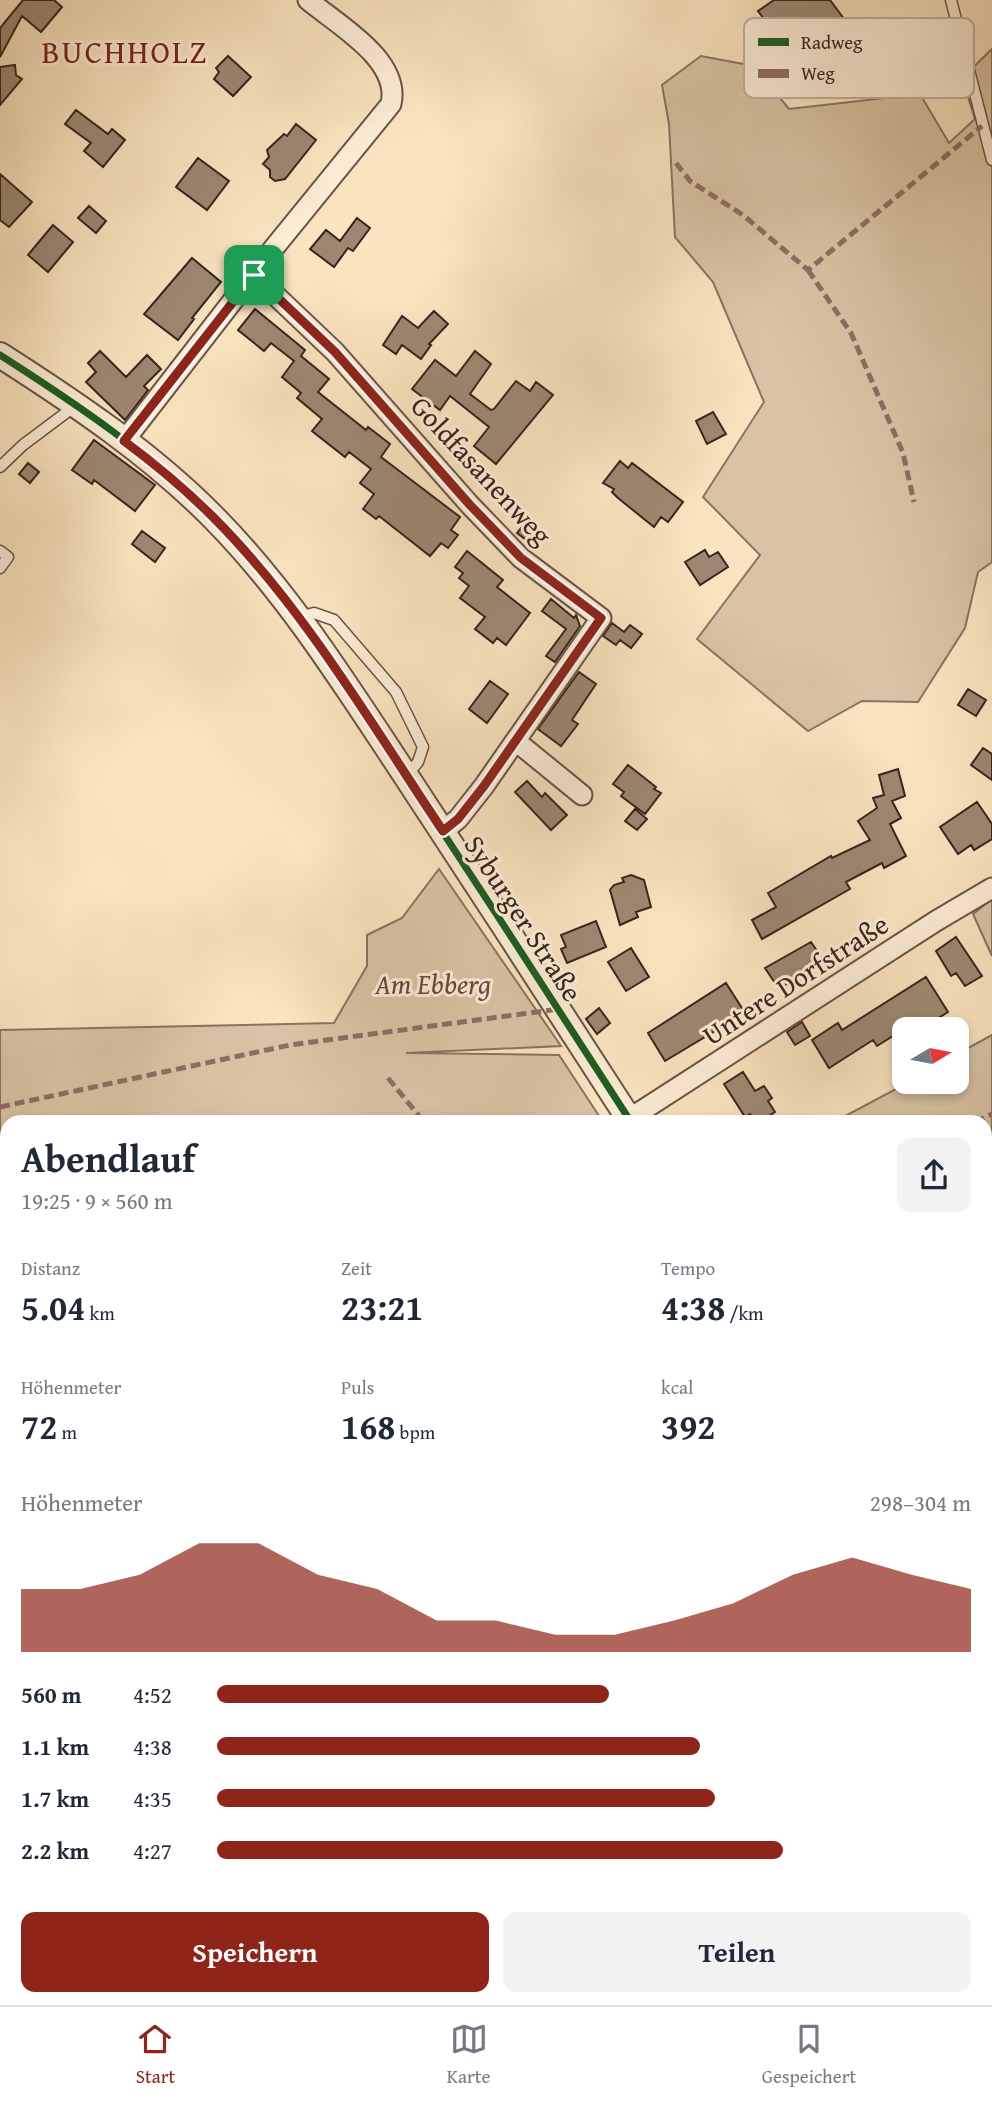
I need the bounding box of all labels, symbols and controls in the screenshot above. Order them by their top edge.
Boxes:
legend [744,18,974,98]
district label: BUCHHOLZ [41,28,209,75]
text: Radweg [801,28,863,56]
text: Weg [801,59,835,87]
pin [224,245,284,305]
icon: arrive [235,256,273,294]
street label: Goldfasanenweg [402,386,562,554]
street label: Syburger Straße [455,827,593,1009]
street label: Untere Dorfstraße [694,903,896,1055]
park label: Am Ebberg [374,963,491,1004]
north arrow [892,1017,970,1094]
map controls [892,1017,969,1094]
text: Abendlauf [21,1130,195,1186]
button: share [897,1138,971,1212]
text: 19:25 · 9 × 560 m [21,1184,173,1217]
text: Distanz [21,1254,80,1282]
text: Zeit [341,1254,372,1282]
text: Tempo [661,1254,715,1282]
text: 5.04 [21,1282,85,1333]
text: 23:21 [341,1282,423,1333]
text: 4:38 [661,1282,725,1333]
text: km [85,1299,115,1327]
text: /km [725,1299,764,1327]
text: Höhenmeter [21,1373,121,1401]
text: Puls [341,1373,374,1401]
text: kcal [661,1373,693,1401]
text: 72 [21,1401,57,1452]
text: 168 [341,1401,395,1452]
text: 392 [661,1401,715,1452]
text: m [57,1418,77,1446]
text: bpm [395,1418,435,1446]
text: Höhenmeter [21,1486,143,1519]
text: 298–304 m [870,1486,971,1519]
text: 560 m [21,1678,82,1711]
text: 4:52 [133,1678,172,1711]
text: 1.1 km [21,1730,89,1763]
text: 4:38 [133,1730,172,1763]
text: 1.7 km [21,1782,89,1815]
text: 4:35 [133,1782,172,1815]
text: 2.2 km [21,1834,89,1867]
text: 4:27 [133,1834,172,1867]
button: Speichern [21,1912,489,1992]
button: Teilen [503,1912,971,1992]
tab: Start [136,2020,175,2090]
tab: Karte [447,2020,490,2090]
tab: Gespeichert [762,2020,856,2090]

